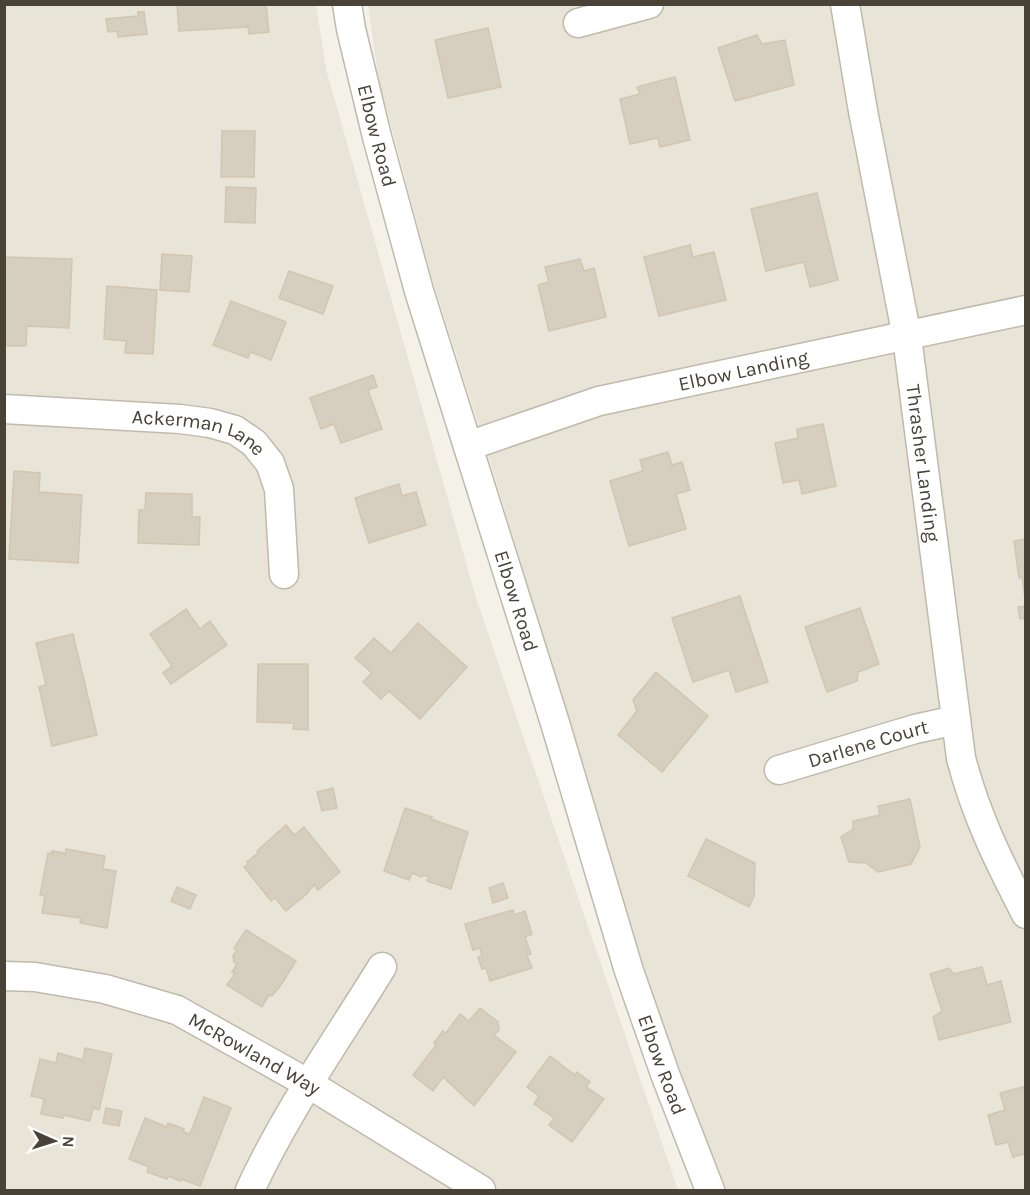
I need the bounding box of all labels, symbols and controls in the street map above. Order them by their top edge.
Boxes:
street label: Elbow Road [353,82,402,189]
street label: Elbow Landing [676,345,810,395]
street label: Thrasher Landing [902,383,945,543]
street label: Ackerman Lane [131,405,271,460]
street label: Elbow Road [490,547,543,654]
street label: Darlene Court [805,715,931,772]
street label: McRowland Way [184,1007,325,1100]
street label: Elbow Road [634,1011,691,1118]
north arrow [24,1111,84,1171]
text: N [59,1136,78,1148]

